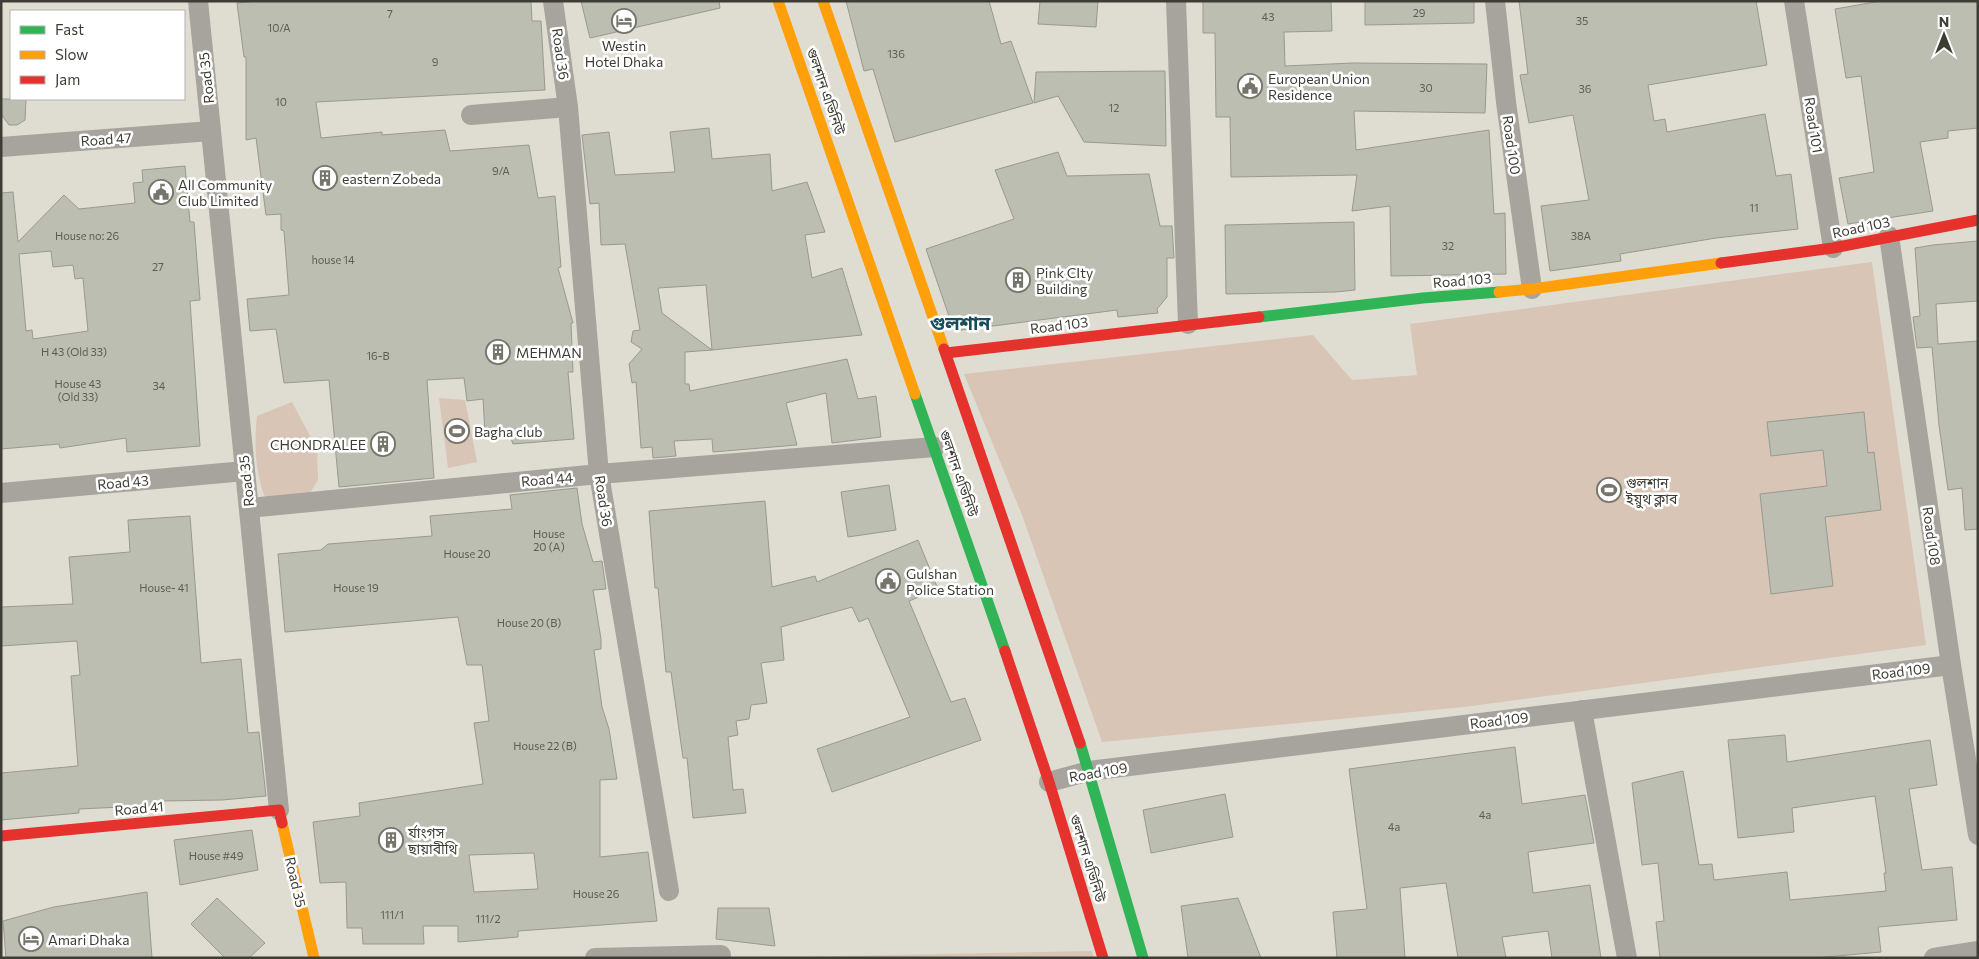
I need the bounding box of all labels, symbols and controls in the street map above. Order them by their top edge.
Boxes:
house number: 29 [1413,6,1426,19]
house number: 7 [387,7,393,20]
hotel icon: Westin Hotel Dhaka [611,8,637,34]
legend [10,10,185,100]
house number: 43 [1262,10,1274,23]
north arrow [1919,10,1969,60]
text: N [1939,13,1949,30]
house number: 35 [1576,14,1588,27]
text: Fast [55,20,84,38]
house number: 10/A [268,21,291,34]
street label: Road 36 [549,27,573,81]
place label: Westin Hotel Dhaka [585,37,663,70]
text: Slow [55,45,88,63]
street label: গুলশান এভিনিউ [803,45,849,138]
house number: 136 [887,47,905,60]
street label: Road 35 [195,52,217,104]
house number: 9 [432,55,439,68]
text: Jam [55,70,80,88]
place label: European Union Residence [1268,70,1370,103]
public building icon: European Union Residence [1237,73,1263,99]
house number: 30 [1419,81,1433,94]
house number: 36 [1579,82,1592,95]
house number: 10 [275,95,287,108]
street label: Road 101 [1801,96,1827,154]
house number: 12 [1109,101,1119,114]
street label: Road 100 [1499,114,1525,176]
street label: Road 47 [80,129,132,149]
house number: 9/A [492,164,510,177]
building icon: eastern Zobeda [312,165,338,191]
place label: eastern Zobeda [342,170,441,187]
place label: All Community Club Limited [178,176,272,209]
public building icon: All Community Club Limited [148,179,174,205]
house number: 11 [1749,201,1759,214]
street label: Road 103 [1831,213,1891,241]
house number: House no: 26 [55,229,119,242]
house number: 38A [1571,229,1592,242]
house number: 32 [1442,239,1454,252]
house number: house 14 [311,253,355,266]
house number: 27 [152,260,164,273]
place label: Pink CIty Building [1036,264,1093,297]
building icon: Pink CIty Building [1005,267,1031,293]
street label: Road 103 [1432,269,1492,291]
district label: গুলশান [930,311,991,334]
street label: Road 103 [1029,313,1089,337]
building icon: MEHMAN [485,339,511,365]
place label: MEHMAN [516,344,582,361]
house number: H 43 (Old 33) [41,345,107,358]
house number: 16-B [366,349,390,362]
house number: House 43 (Old 33) [55,377,101,403]
house number: 34 [153,379,166,392]
sports icon: Bagha club [444,418,470,444]
place label: Bagha club [474,423,543,440]
street label: গুলশান এভিনিউ [936,427,982,520]
building icon: CHONDRALEE [370,431,396,457]
place label: CHONDRALEE [270,436,366,453]
street label: Road 35 [235,455,257,507]
street label: Road 44 [520,468,574,490]
street label: Road 43 [96,471,150,493]
street label: Road 36 [592,474,616,528]
place label: গুলশান ইয়ুথ ক্লাব [1625,474,1678,509]
sports icon: গুলশান ইয়ুথ ক্লাব [1596,477,1622,503]
street label: Road 108 [1919,506,1945,566]
house number: House 20 (A) [533,527,565,553]
house number: House 20 [443,547,491,560]
place label: Gulshan Police Station [906,565,994,598]
public building icon: Gulshan Police Station [875,568,901,594]
house number: House- 41 [139,581,189,594]
house number: House 19 [333,581,379,594]
house number: House 20 (B) [497,616,561,629]
street label: Road 109 [1871,659,1931,683]
street label: Road 109 [1469,708,1529,732]
house number: House 22 (B) [513,739,577,752]
street label: Road 109 [1067,759,1129,785]
street label: Road 41 [114,797,164,819]
house number: 4a [1479,808,1491,821]
street label: গুলশান এভিনিউ [1067,812,1110,905]
house number: 4a [1388,820,1400,833]
place label: র্যাংগস ছায়াবীথি [407,824,459,857]
building icon: র্যাংগস ছায়াবীথি [378,827,404,853]
house number: House #49 [189,849,244,862]
street label: Road 35 [282,855,310,909]
house number: House 26 [573,887,620,900]
house number: 111/1 [380,908,404,921]
house number: 111/2 [475,912,501,925]
hotel icon: Amari Dhaka [18,926,44,952]
place label: Amari Dhaka [48,931,130,948]

